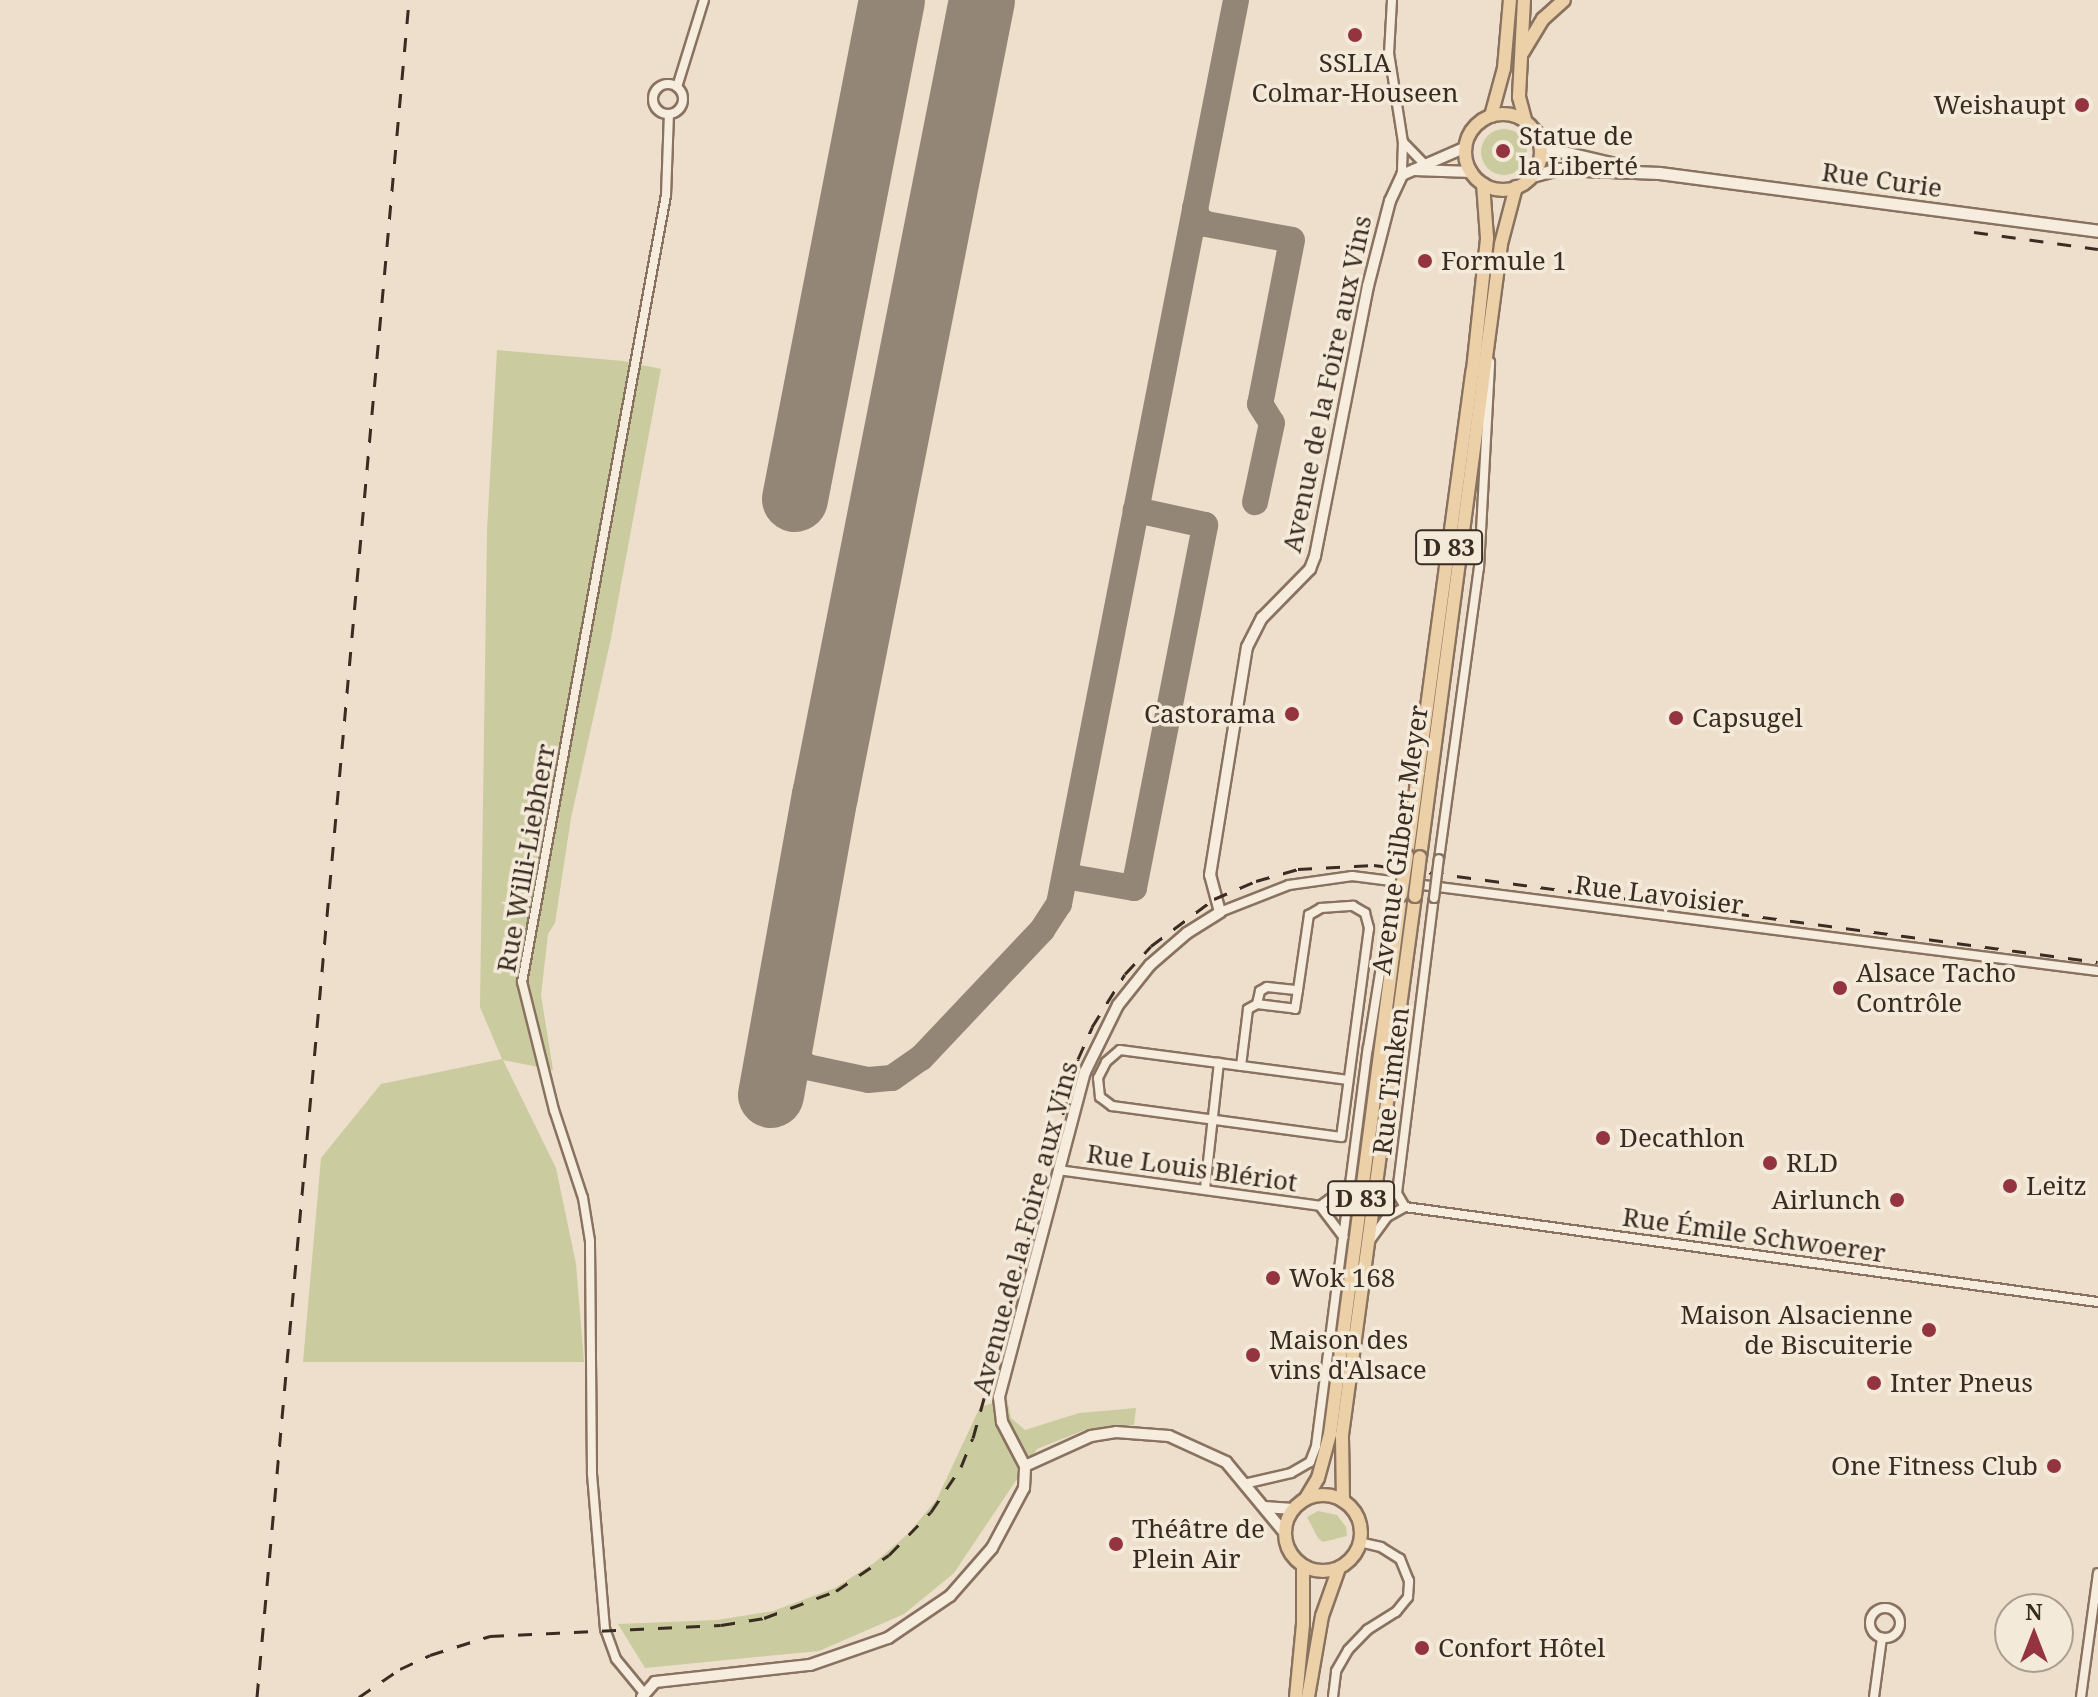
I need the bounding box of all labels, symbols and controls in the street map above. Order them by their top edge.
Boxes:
marker: SSLIA Colmar-Houseen [1346,26,1364,44]
place label: SSLIA Colmar-Houseen [1252,47,1458,108]
place label: Weishaupt [1934,89,2066,121]
marker: Weishaupt [2073,96,2091,114]
place label: Statue de la Liberté [1519,120,1638,182]
marker: Statue de la Liberté [1494,142,1512,160]
street label: Rue Curie [1820,156,1944,204]
street label: Avenue de la Foire aux Vins [1276,213,1378,555]
place label: Formule 1 [1441,245,1567,277]
marker: Formule 1 [1416,252,1434,270]
road number: D 83 [1415,527,1483,567]
place label: Castorama [1144,698,1276,730]
place label: Capsugel [1692,702,1803,734]
street label: Avenue Gilbert Meyer [1366,703,1434,977]
marker: Castorama [1283,705,1301,723]
marker: Capsugel [1667,709,1685,727]
street label: Rue Willi-Liebherr [491,741,561,975]
street label: Rue Lavoisier [1573,869,1745,921]
place label: Alsace Tacho Contrôle [1856,957,2016,1018]
marker: Alsace Tacho Contrôle [1831,979,1849,997]
street label: Rue Timken [1366,1005,1416,1157]
street label: Avenue de la Foire aux Vins [965,1058,1085,1398]
place label: Decathlon [1619,1122,1745,1154]
marker: Decathlon [1594,1129,1612,1147]
street label: Rue Louis Blériot [1085,1138,1299,1198]
place label: RLD [1786,1147,1838,1179]
marker: RLD [1761,1154,1779,1172]
place label: Leitz [2026,1170,2087,1202]
marker: Leitz [2001,1177,2019,1195]
road number: D 83 [1327,1178,1395,1218]
place label: Airlunch [1771,1184,1881,1216]
marker: Airlunch [1888,1191,1906,1209]
street label: Rue Émile Schwoerer [1621,1201,1887,1269]
place label: Wok 168 [1289,1262,1395,1294]
marker: Wok 168 [1264,1269,1282,1287]
place label: Maison Alsacienne de Biscuiterie [1680,1299,1913,1360]
marker: Maison Alsacienne de Biscuiterie [1920,1321,1938,1339]
place label: Maison des vins d'Alsace [1269,1324,1427,1386]
marker: Maison des vins d'Alsace [1244,1346,1262,1364]
place label: Inter Pneus [1890,1367,2033,1399]
marker: Inter Pneus [1865,1374,1883,1392]
place label: One Fitness Club [1831,1450,2038,1482]
marker: One Fitness Club [2045,1457,2063,1475]
place label: Théâtre de Plein Air [1132,1513,1265,1574]
marker: Théâtre de Plein Air [1107,1535,1125,1553]
north arrow [1994,1593,2074,1673]
text: N [2025,1596,2043,1626]
place label: Confort Hôtel [1438,1632,1605,1664]
marker: Confort Hôtel [1413,1639,1431,1657]

